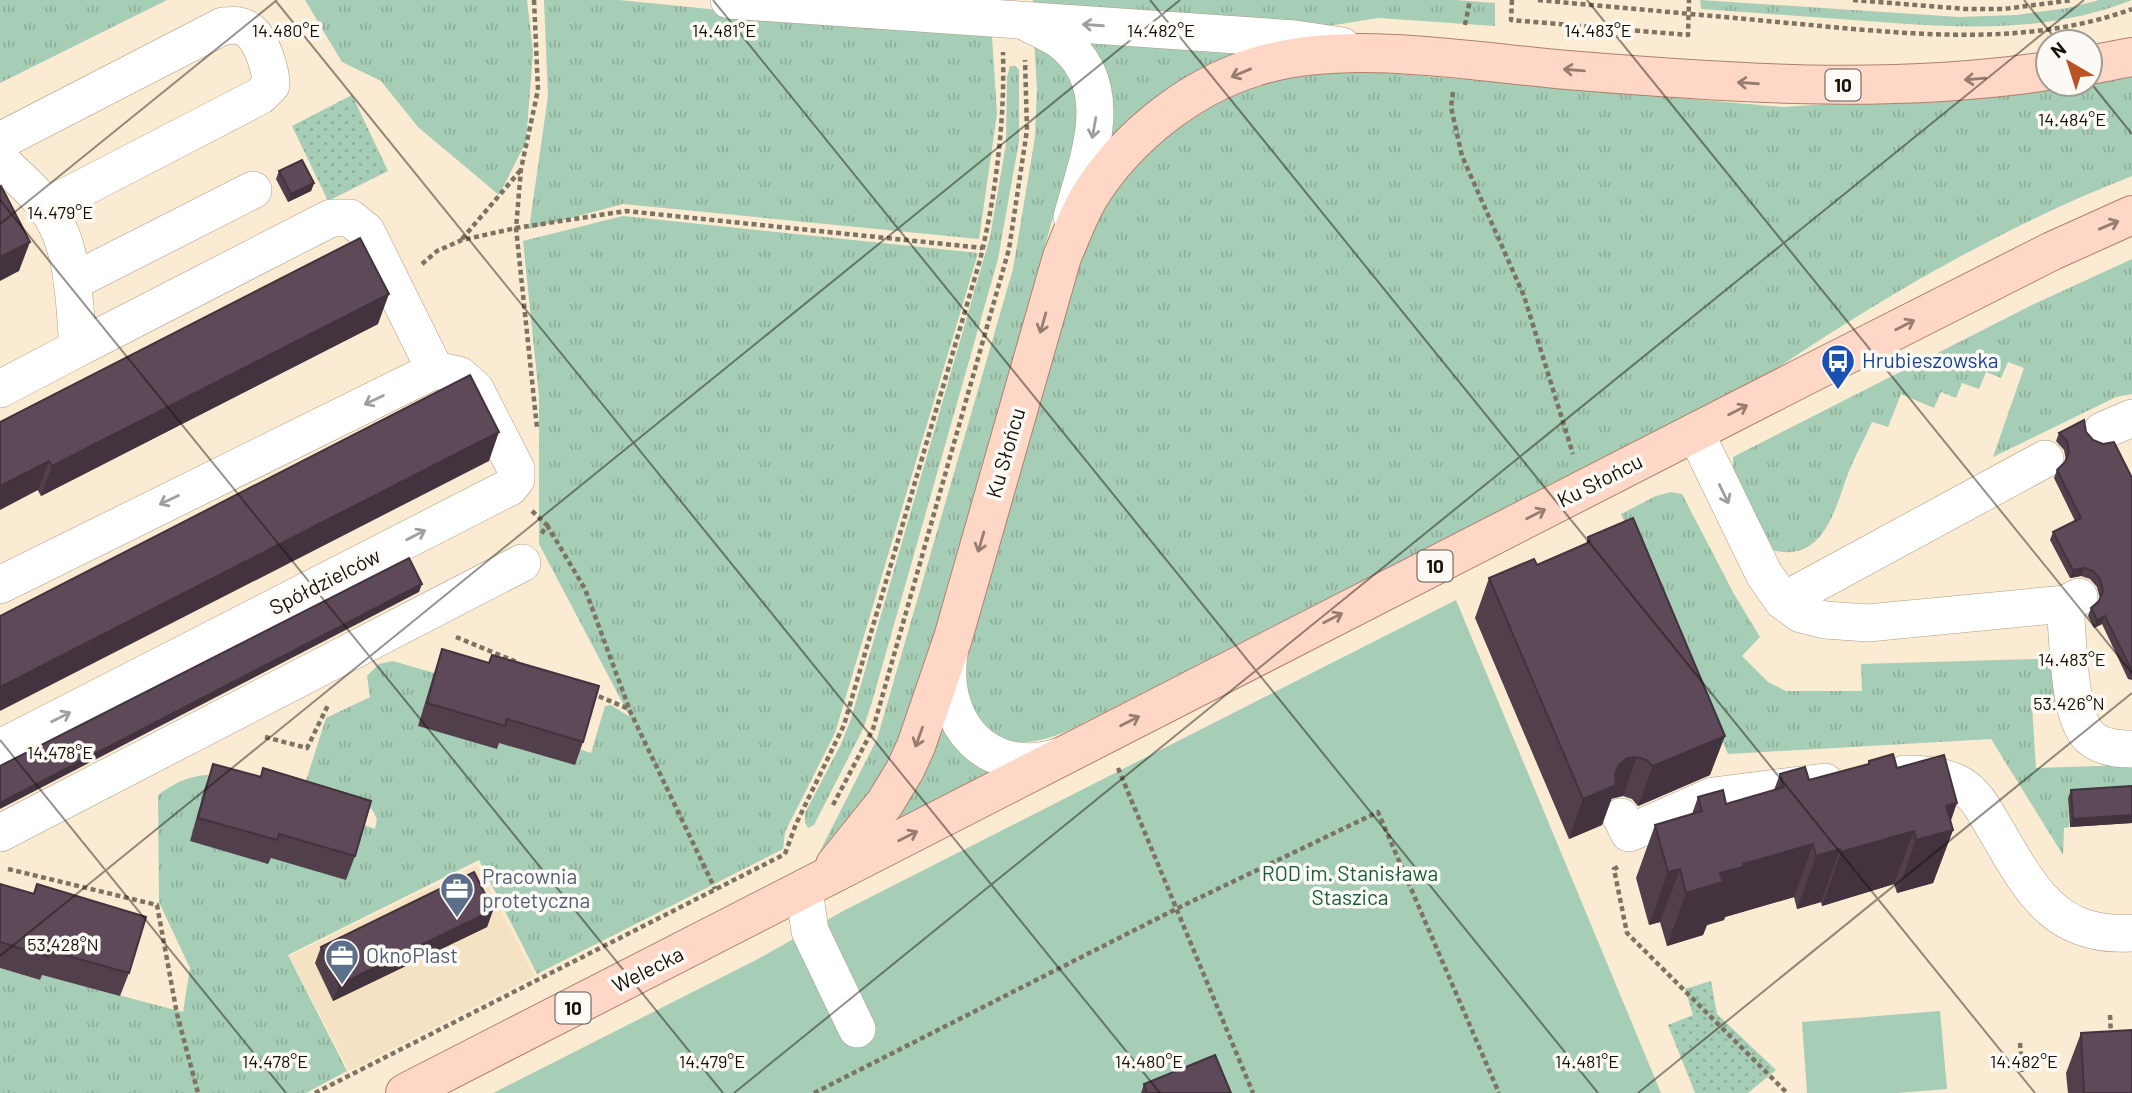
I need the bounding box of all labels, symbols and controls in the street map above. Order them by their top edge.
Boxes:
one-way arrow [1082,18,1104,31]
text: 14.480°E [252,19,320,41]
text: 14.481°E [692,19,756,41]
text: 14.482°E [1127,19,1195,41]
text: 14.483°E [1564,19,1632,41]
north arrow [2034,28,2104,98]
text: N [2046,36,2070,62]
one-way arrow [1563,63,1586,76]
one-way arrow [1230,67,1252,80]
road number: 10 [1826,69,1860,100]
one-way arrow [1965,73,1987,86]
one-way arrow [1737,76,1760,89]
text: 14.484°E [2038,108,2106,130]
one-way arrow [1087,116,1100,139]
text: 14.479°E [27,201,93,223]
one-way arrow [2098,218,2120,231]
one-way arrow [1036,311,1049,334]
one-way arrow [1894,318,1915,331]
bus stop icon: Hrubieszowska [1819,342,1857,391]
place label: Hrubieszowska [1862,347,1999,372]
one-way arrow [364,393,385,407]
one-way arrow [1727,403,1748,417]
street label: Ku Słońcu [980,405,1029,501]
street label: Ku Słońcu [1552,448,1646,512]
one-way arrow [1718,483,1732,504]
one-way arrow [159,494,180,508]
one-way arrow [1525,507,1545,521]
one-way arrow [405,528,426,542]
one-way arrow [973,530,986,552]
street label: Spółdzielców [265,542,384,619]
road number: 10 [1418,551,1452,582]
one-way arrow [1322,610,1343,624]
text: 14.483°E [2038,648,2106,670]
text: 53.426°N [2033,692,2105,714]
one-way arrow [50,710,71,724]
one-way arrow [1120,714,1140,728]
one-way arrow [912,725,924,747]
text: 14.478°E [27,741,93,763]
one-way arrow [897,829,918,843]
park label: ROD im. Stanisława Staszica [1262,860,1438,909]
place label: Pracownia protetyczna [482,863,590,912]
office icon: Pracownia protetyczna [438,870,476,919]
text: 53.428°N [27,933,99,955]
office icon: OknoPlast [323,937,361,986]
street label: Welecka [608,940,687,997]
place label: OknoPlast [366,942,458,967]
road number: 10 [556,992,590,1024]
text: 14.478°E [242,1050,308,1072]
text: 14.479°E [679,1050,745,1072]
text: 14.480°E [1115,1050,1183,1072]
text: 14.481°E [1555,1050,1619,1072]
text: 14.482°E [1990,1050,2058,1072]

